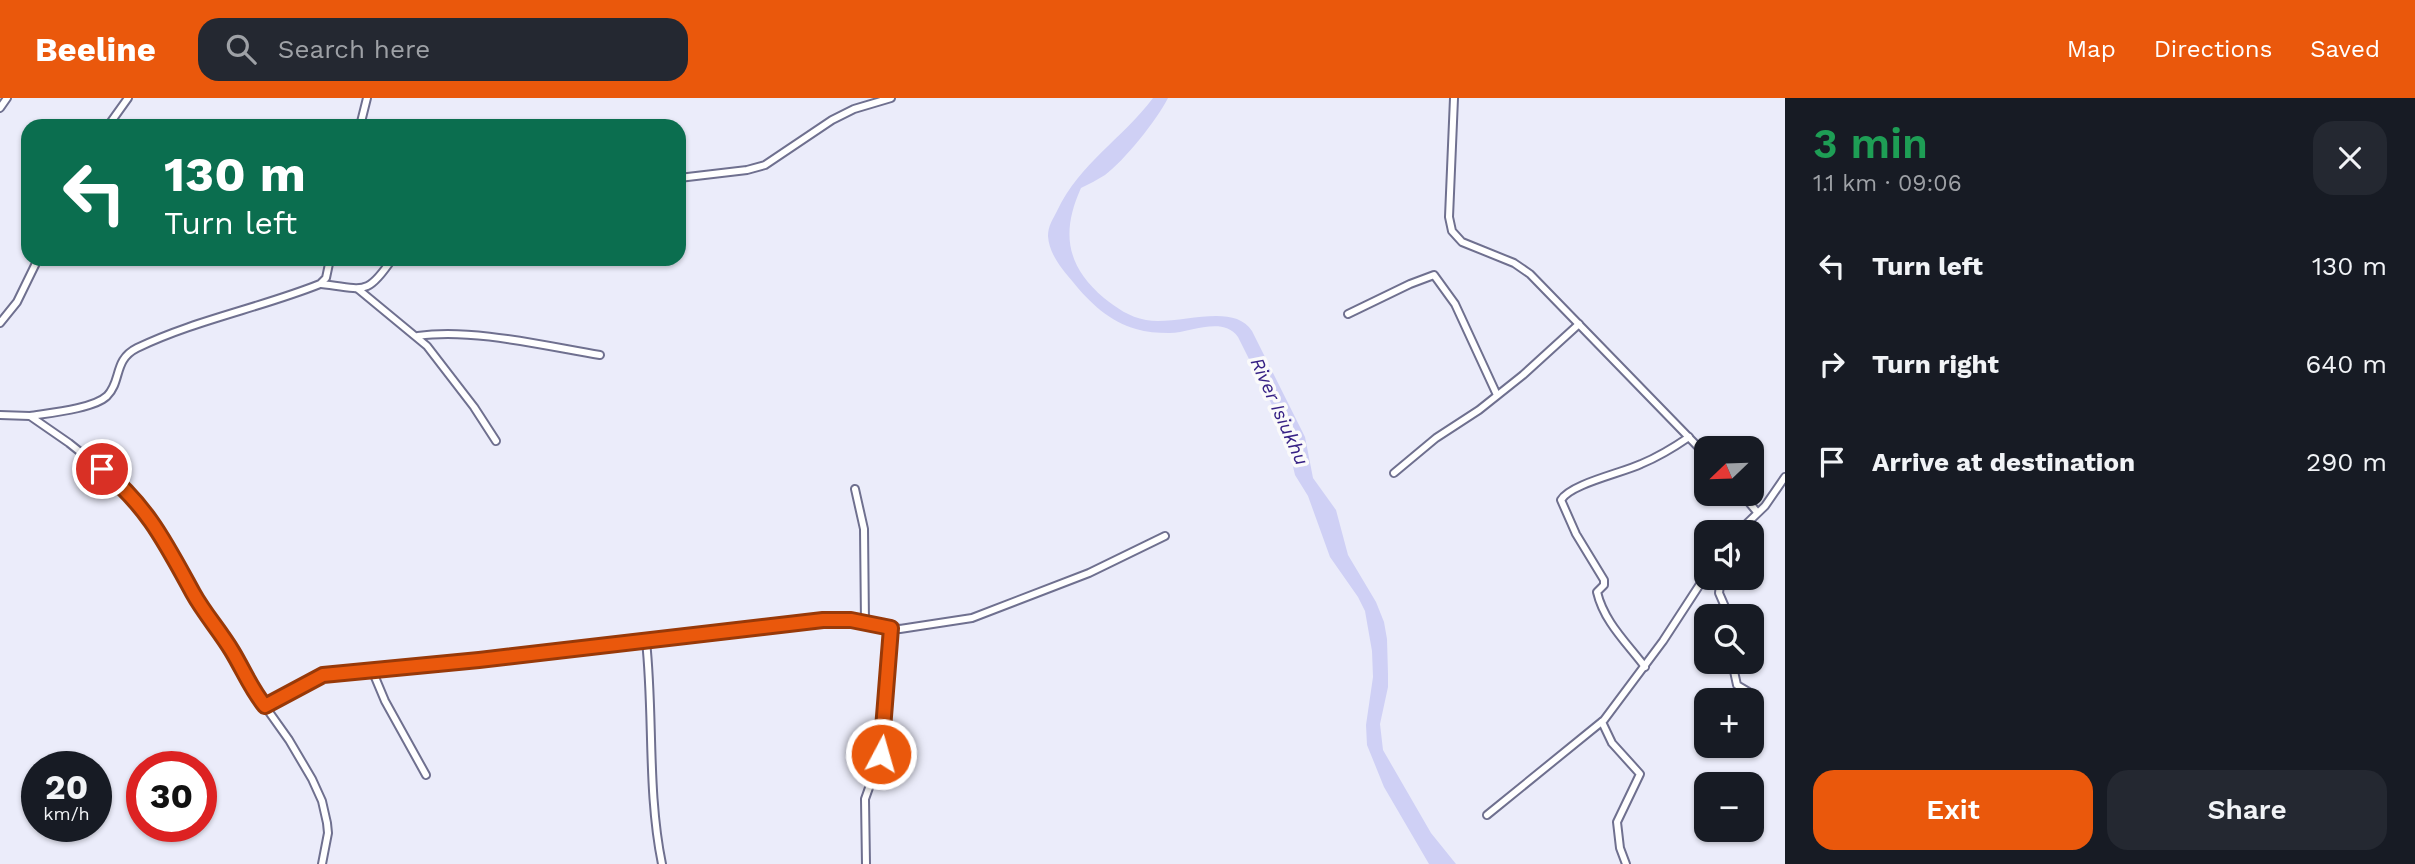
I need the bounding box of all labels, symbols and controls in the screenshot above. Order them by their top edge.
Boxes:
search box [198,18,688,81]
text: Beeline [35,30,156,69]
icon: search [222,30,260,68]
text: Search here [278,34,430,64]
text: Map [2067,35,2116,63]
text: Directions [2154,35,2272,63]
text: Saved [2310,35,2380,63]
text: 3 min [1813,119,1928,168]
button: close [2313,121,2387,195]
text: 130 m [164,145,306,203]
icon: left [49,147,140,238]
text: 1.1 km · 09:06 [1813,170,1962,197]
text: Turn left [164,204,297,242]
icon: left [1813,247,1851,285]
text: Turn left [1872,251,1983,281]
text: 130 m [2312,251,2387,281]
icon: right [1813,345,1851,383]
text: Turn right [1872,349,1999,379]
text: 640 m [2305,349,2387,379]
water label: River Isiukhu [1246,354,1314,469]
north arrow [1694,436,1764,506]
map controls [1694,436,1764,842]
pin [72,439,132,499]
icon: arrive [1813,443,1851,481]
text: Arrive at destination [1872,447,2135,477]
text: 290 m [2306,447,2387,477]
icon: arrive [83,450,121,488]
button: sound [1694,520,1764,590]
button: search [1694,604,1764,674]
button: + [1694,688,1764,758]
position arrow [844,717,918,791]
speed limit sign: 30 [126,751,217,842]
text: 20 [45,766,88,808]
button: Exit [1813,770,2093,850]
button: Share [2107,770,2387,850]
button: − [1694,772,1764,842]
text: km/h [43,803,90,824]

